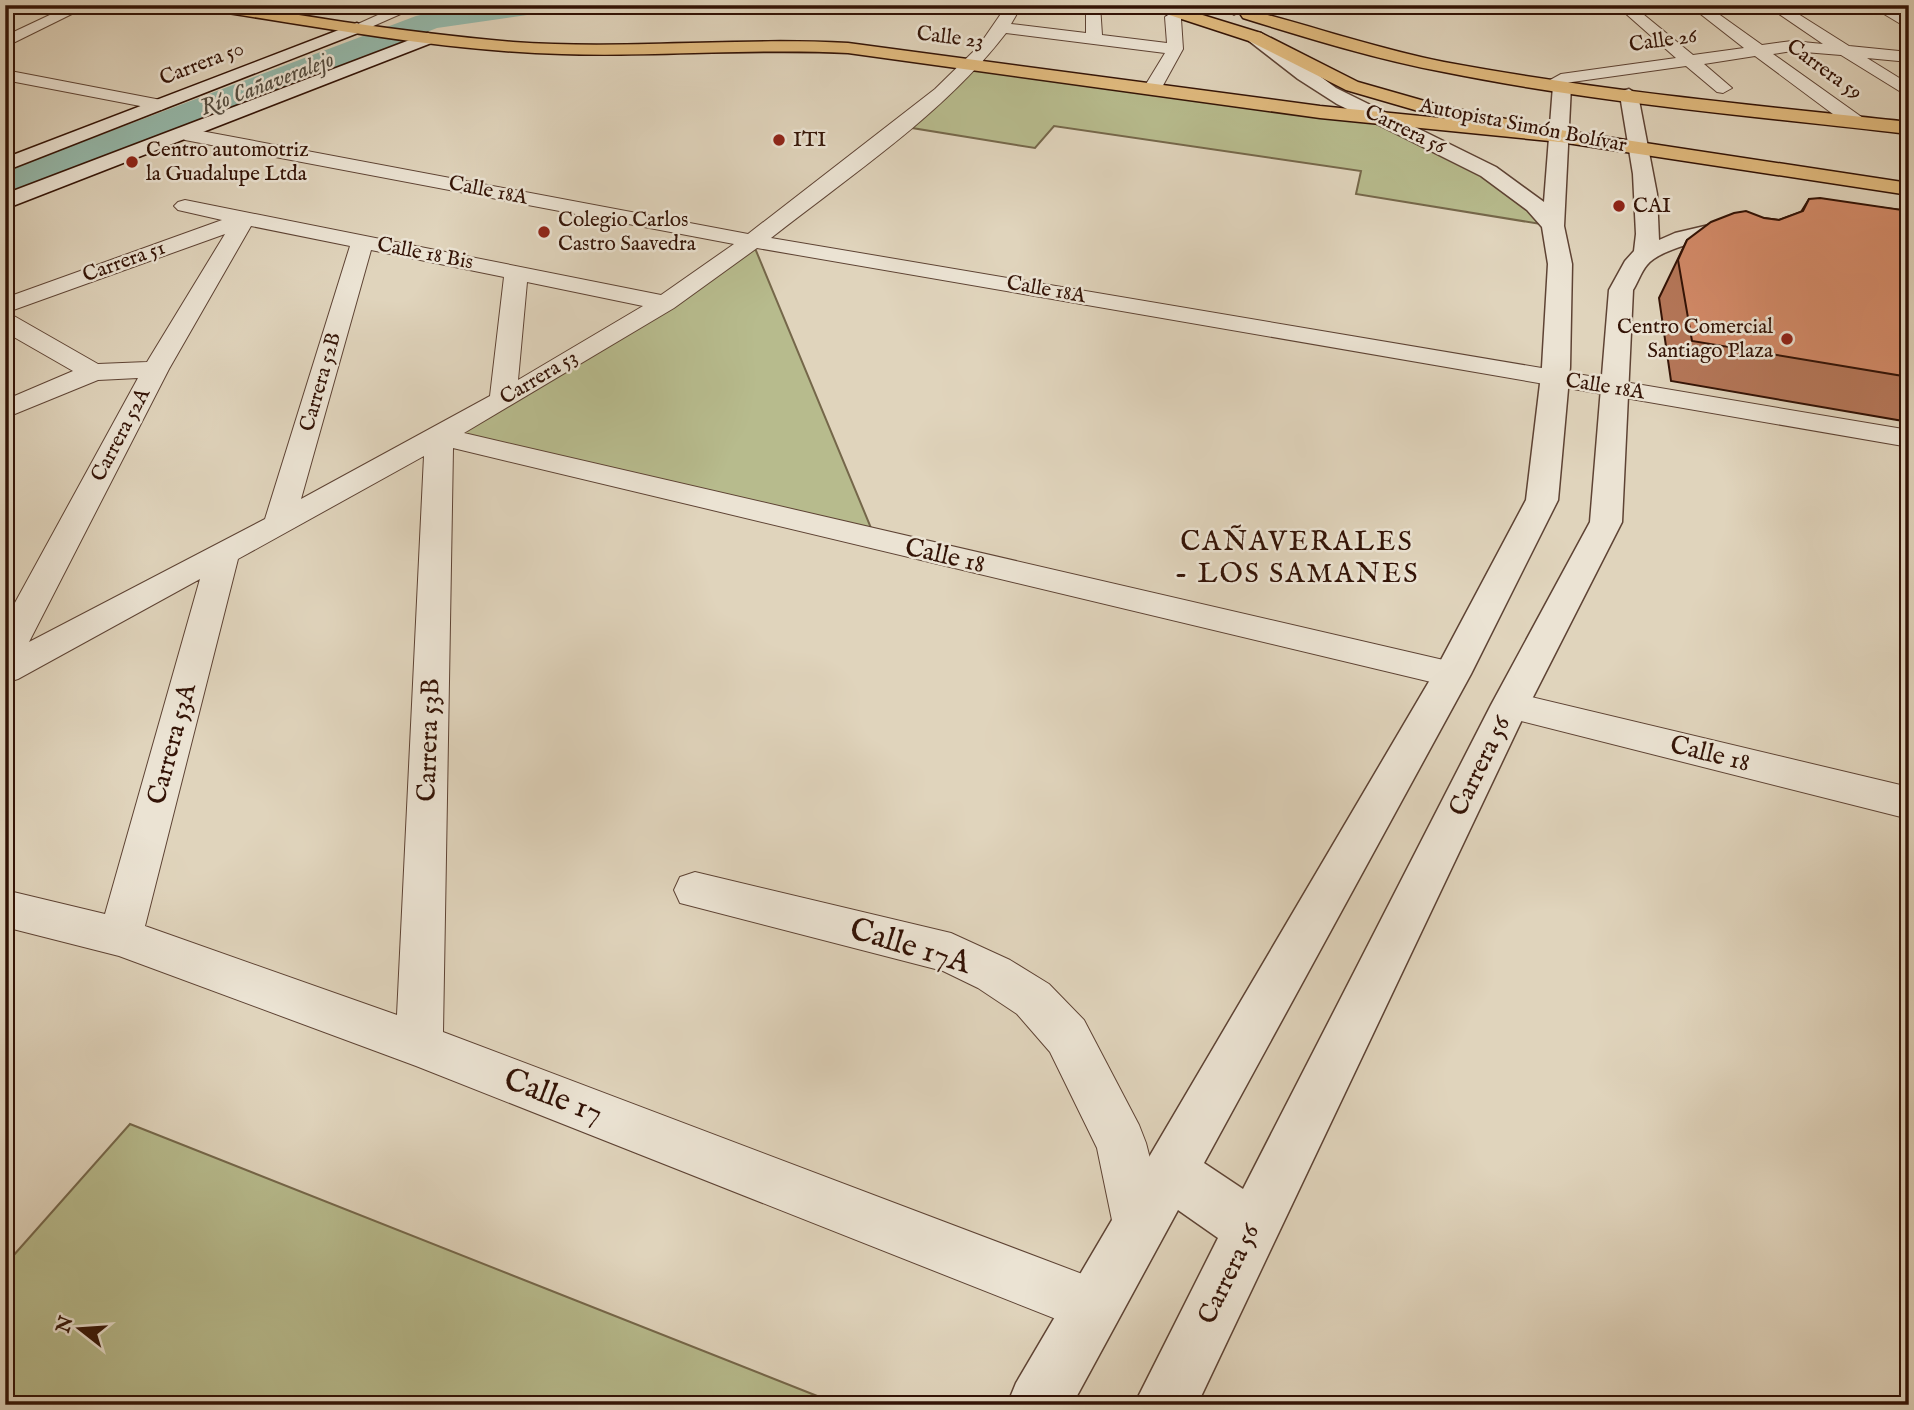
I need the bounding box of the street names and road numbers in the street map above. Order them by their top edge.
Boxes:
street label: Calle 23 [915,20,985,56]
street label: Calle 26 [1627,23,1700,59]
street label: Carrera 59 [1781,33,1867,107]
street label: Carrera 50 [156,36,248,92]
street label: Autopista Simón Bolívar [1416,92,1629,159]
street label: Carrera 56 [1360,99,1451,162]
street label: Calle 18A [446,170,531,212]
street label: Calle 18 Bis [375,231,475,277]
street label: Carrera 51 [79,235,169,289]
street label: Calle 18A [1004,270,1089,310]
street label: Carrera 52B [294,329,348,435]
street label: Carrera 53 [495,344,583,412]
street label: Calle 18A [1563,367,1647,407]
street label: Carrera 52A [85,383,157,486]
street label: Calle 18 [902,531,988,581]
street label: Carrera 53A [140,678,204,808]
street label: Carrera 53B [410,678,448,802]
street label: Carrera 56 [1442,709,1519,822]
street label: Calle 18 [1666,728,1754,780]
street label: Calle 17A [845,909,977,985]
street label: Calle 17 [498,1059,608,1135]
street label: Carrera 56 [1191,1217,1268,1330]

